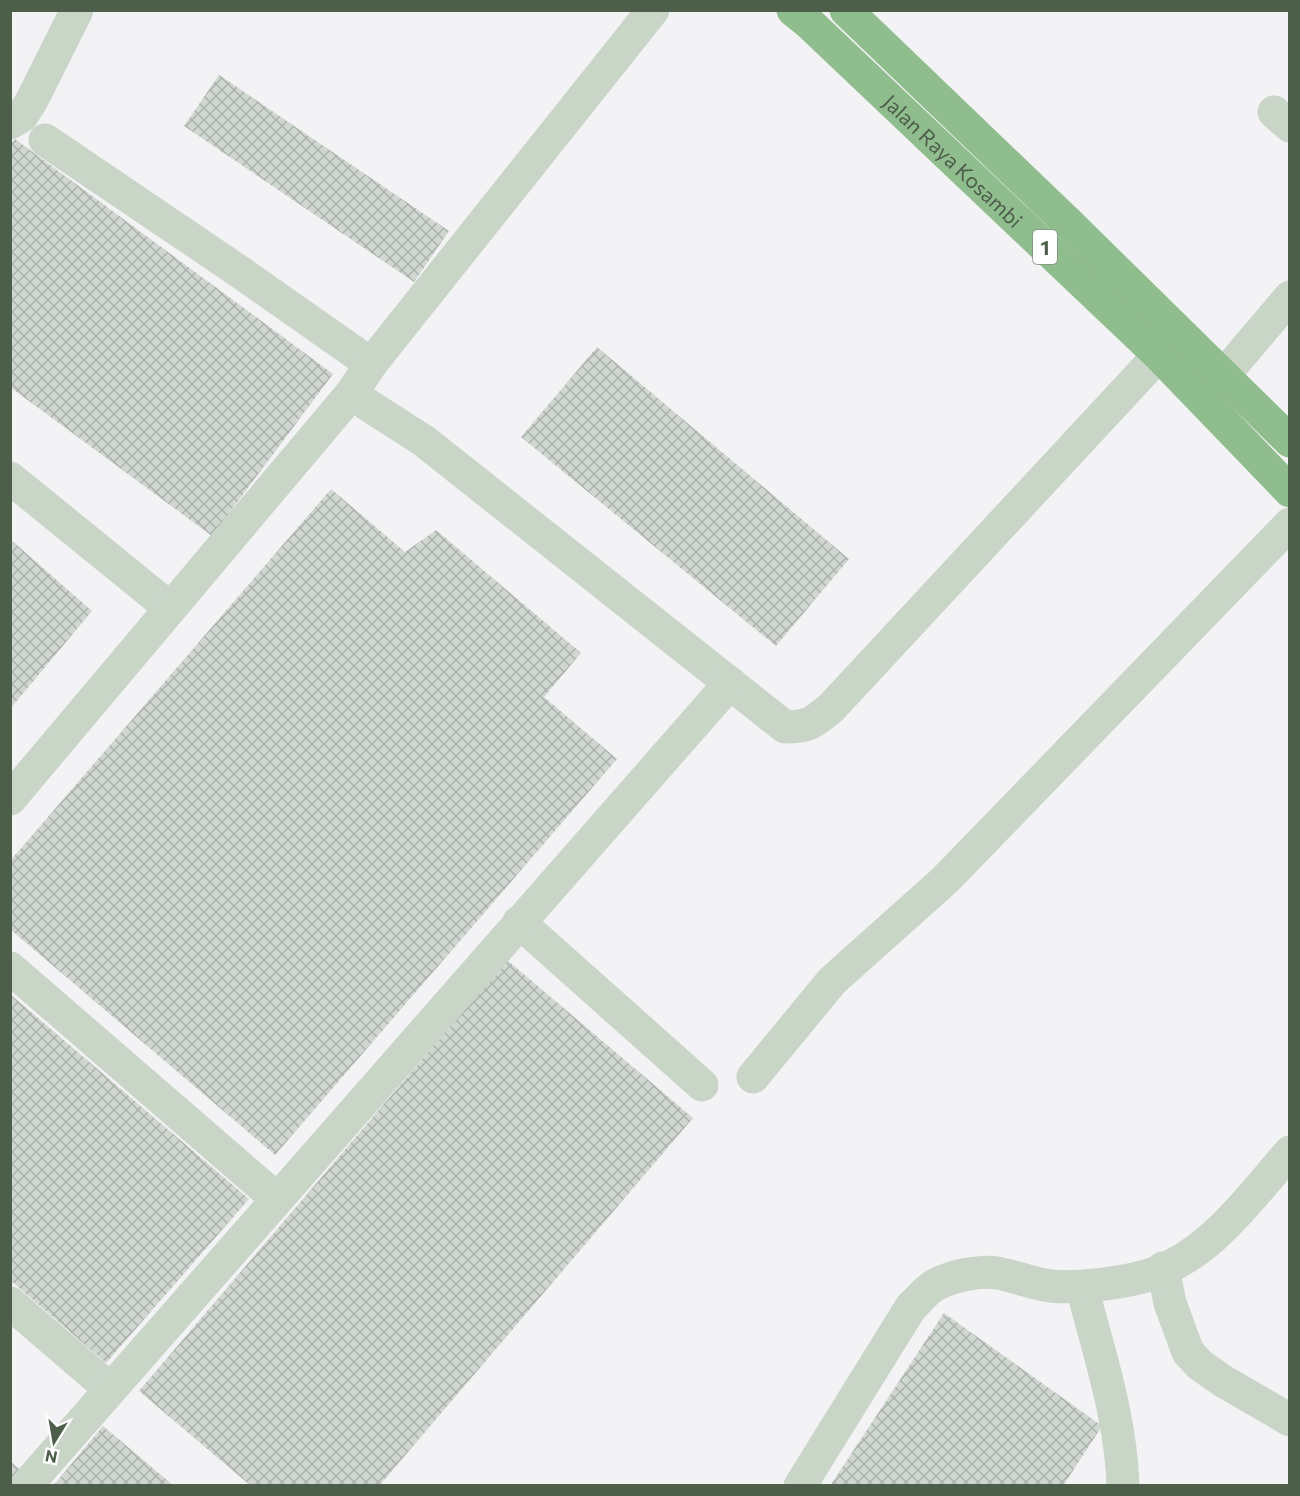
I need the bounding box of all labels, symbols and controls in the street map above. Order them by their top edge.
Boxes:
street label: Jalan Raya Kosambi [879,88,1028,232]
road number: 1 [1033,230,1057,264]
north arrow [24,1412,84,1472]
text: N [43,1447,59,1468]

